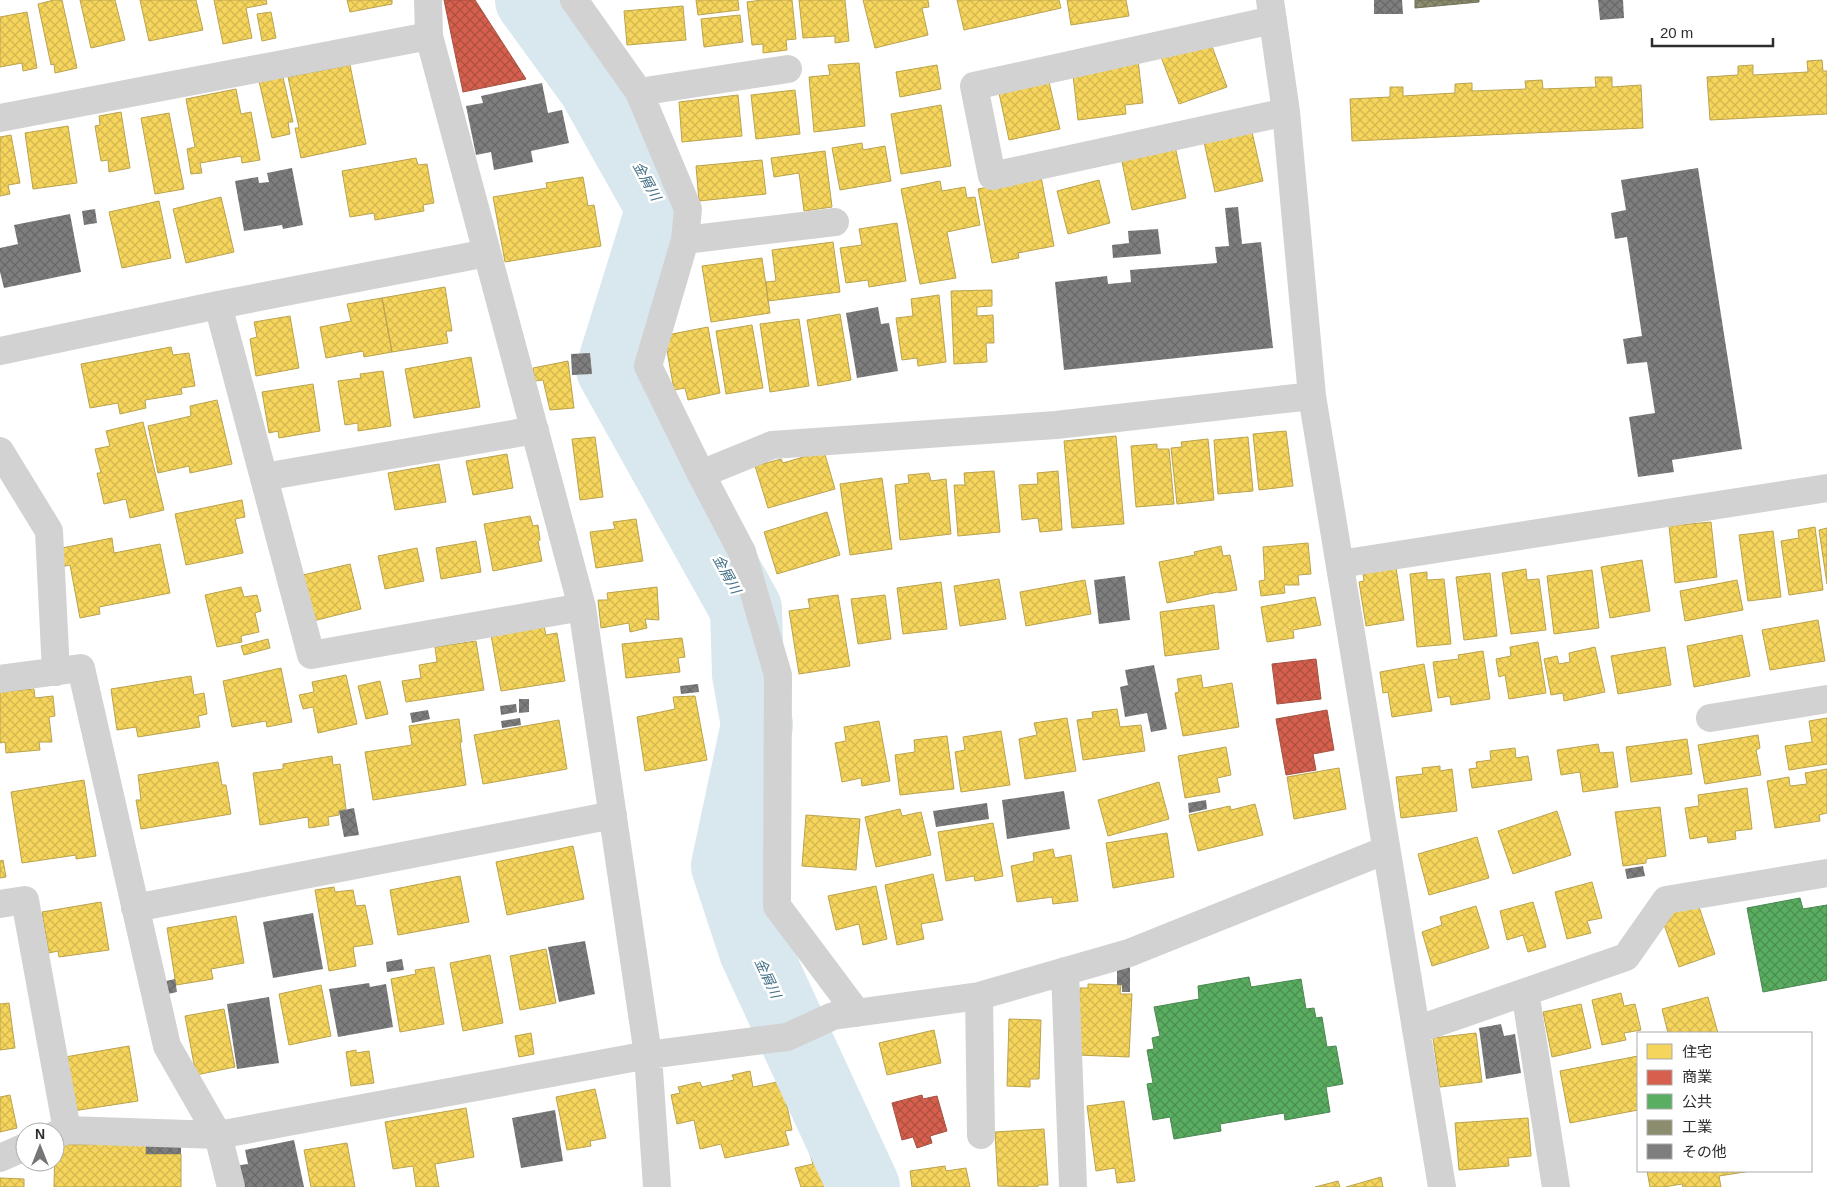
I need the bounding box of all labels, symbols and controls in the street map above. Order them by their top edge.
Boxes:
scale bar [1652,15,1773,47]
text: 20 m [1660,24,1693,41]
water label: 金屑川 [630,159,665,205]
water label: 金屑川 [710,552,745,598]
water label: 金屑川 [752,956,785,1002]
legend [1637,1032,1812,1172]
text: 住宅 [1682,1043,1712,1060]
text: 商業 [1682,1068,1712,1085]
text: 公共 [1682,1093,1712,1110]
text: 工業 [1682,1118,1712,1135]
north arrow [15,1122,65,1172]
text: N [35,1126,45,1142]
text: その他 [1682,1143,1727,1160]

